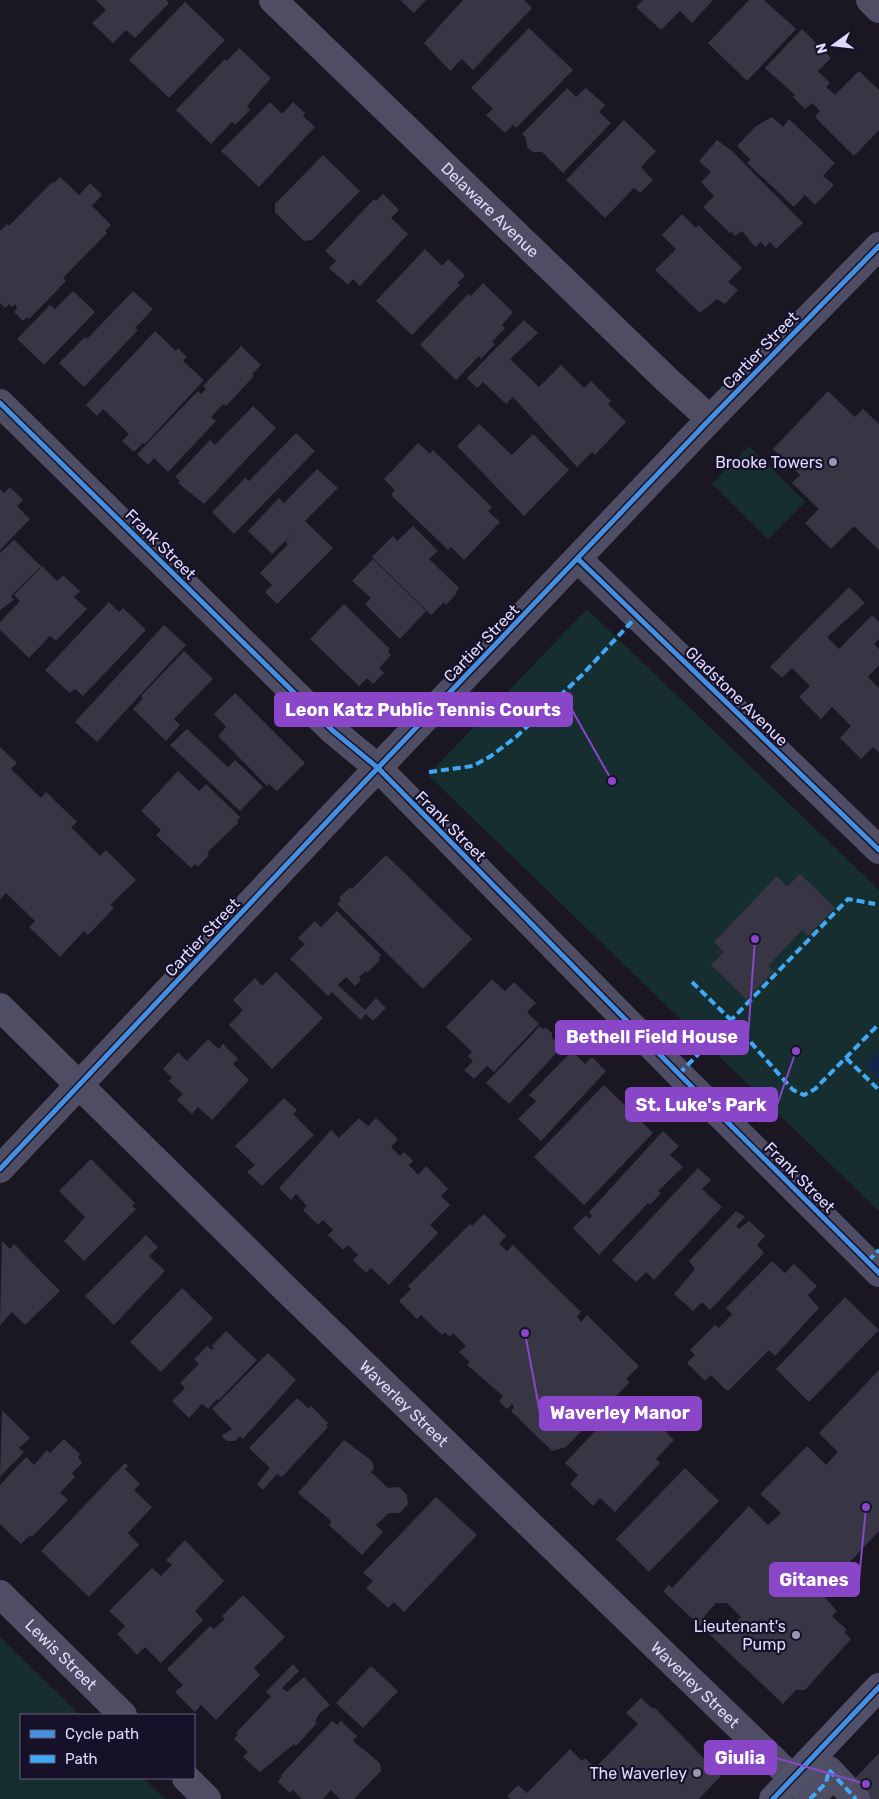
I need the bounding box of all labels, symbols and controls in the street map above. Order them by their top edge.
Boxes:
north arrow [809,20,859,70]
text: N [812,41,831,55]
street label: Delaware Avenue [437,159,543,262]
street label: Cartier Street [719,308,802,393]
place label: Brooke Towers [715,453,823,472]
marker: Brooke Towers [827,456,839,468]
street label: Frank Street [121,505,200,584]
street label: Cartier Street [440,601,523,686]
street label: Gladstone Avenue [682,643,792,750]
callout: Leon Katz Public Tennis Courts [275,693,572,726]
text: Leon Katz Public Tennis Courts [285,699,561,721]
street label: Frank Street [411,787,490,866]
street label: Cartier Street [161,894,244,981]
callout: Bethell Field House [556,1021,748,1054]
text: Bethell Field House [566,1026,738,1048]
callout: St. Luke's Park [626,1088,777,1121]
text: St. Luke's Park [636,1094,767,1116]
street label: Frank Street [760,1138,839,1217]
street label: Waverley Street [355,1357,452,1451]
callout: Waverley Manor [540,1397,701,1430]
text: Waverley Manor [550,1402,690,1424]
callout: Gitanes [770,1563,859,1596]
text: Gitanes [779,1569,849,1591]
street label: Lewis Street [21,1615,101,1694]
place label: Lieutenant's Pump [694,1617,786,1654]
marker: Lieutenant's Pump [790,1629,802,1641]
street label: Waverley Street [647,1638,743,1732]
legend [20,1714,195,1779]
text: Cycle path [65,1725,139,1743]
callout: Giulia [705,1741,776,1774]
text: Giulia [715,1747,765,1769]
text: Path [65,1750,98,1768]
place label: The Waverley [590,1764,687,1783]
marker: The Waverley [691,1767,703,1779]

